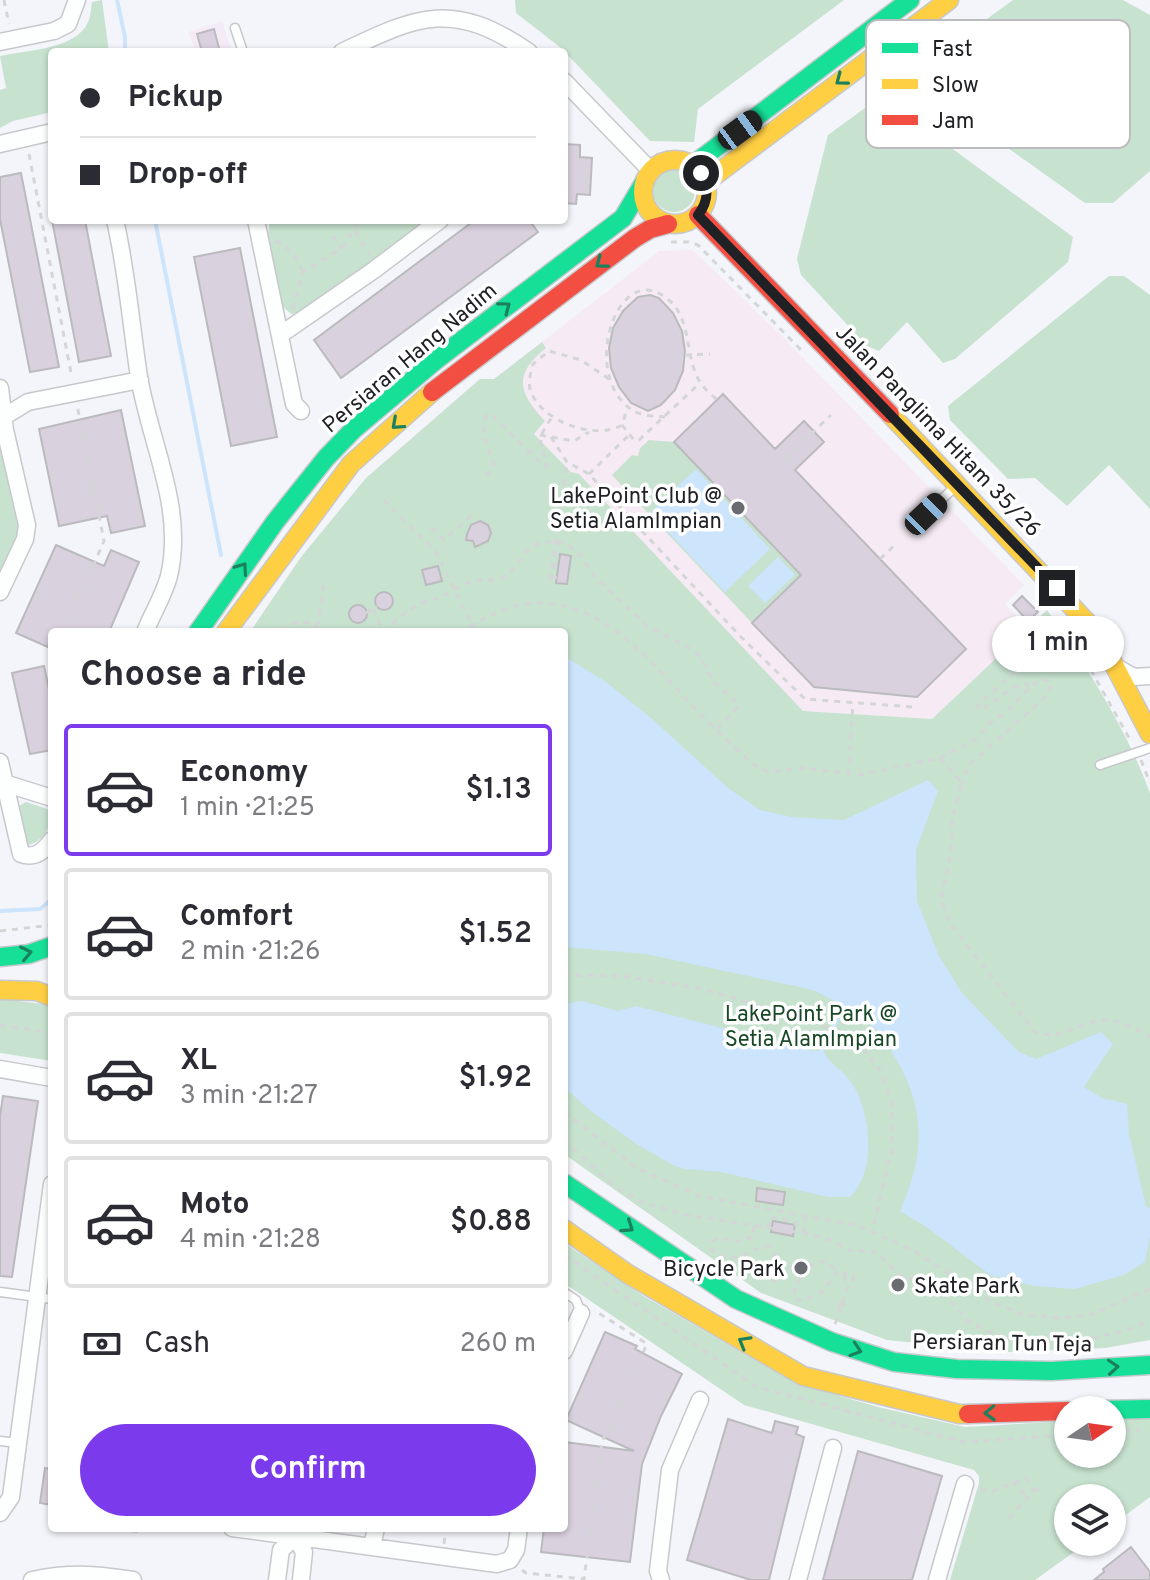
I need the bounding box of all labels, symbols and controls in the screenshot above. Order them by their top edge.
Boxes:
legend [866,20,1130,148]
text: Fast [932,37,973,64]
one-way arrow [836,71,850,85]
text: Slow [932,73,979,100]
text: Pickup [128,80,223,117]
car [714,106,766,154]
text: Jam [932,109,975,136]
route start [683,155,719,191]
text: Drop-off [128,157,247,194]
one-way arrow [596,254,610,268]
street label: Persiaran Hang Nadim [318,278,504,440]
one-way arrow [496,303,510,317]
street label: Jalan Panglima Hitam 35/26 [828,320,1046,544]
one-way arrow [391,414,406,428]
place label: LakePoint Club @ Setia AlamImpian [550,484,722,536]
car [900,489,952,539]
marker: LakePoint Club @ Setia AlamImpian [729,499,747,517]
one-way arrow [232,562,247,576]
route end [1039,570,1075,606]
callout: 1 min [991,616,1123,672]
text: 1 min [1027,627,1089,660]
text: Choose a ride [80,653,306,699]
icon: car [84,754,156,826]
text: Economy [180,755,308,792]
text: $1.13 [465,772,532,809]
text: 1 min · 21:25 [180,792,315,825]
icon: car [84,898,156,970]
text: Comfort [180,899,293,936]
text: $1.52 [458,916,532,953]
text: 2 min · 21:26 [180,936,320,969]
one-way arrow [19,945,33,962]
park label: LakePoint Park @ Setia AlamImpian [725,1002,897,1054]
icon: car [84,1042,156,1114]
text: XL [180,1043,217,1080]
text: $1.92 [459,1060,532,1097]
text: 3 min · 21:27 [180,1080,318,1113]
icon: car [84,1186,156,1258]
text: Moto [180,1187,250,1224]
text: $0.88 [450,1204,532,1241]
one-way arrow [620,1217,634,1232]
text: 4 min · 21:28 [180,1224,321,1257]
place label: Bicycle Park [663,1257,785,1284]
marker: Bicycle Park [792,1259,810,1277]
place label: Skate Park [914,1274,1020,1301]
marker: Skate Park [889,1276,907,1294]
icon: cash [80,1322,124,1366]
text: Cash [144,1326,210,1363]
text: 260 m [460,1328,536,1361]
street label: Persiaran Tun Teja [912,1329,1092,1360]
one-way arrow [738,1336,753,1352]
one-way arrow [849,1341,862,1357]
one-way arrow [1107,1359,1120,1376]
north arrow [1054,1396,1126,1468]
map controls [1054,1396,1126,1556]
one-way arrow [983,1404,996,1422]
button: Confirm [80,1424,536,1516]
button: layers [1054,1484,1126,1556]

